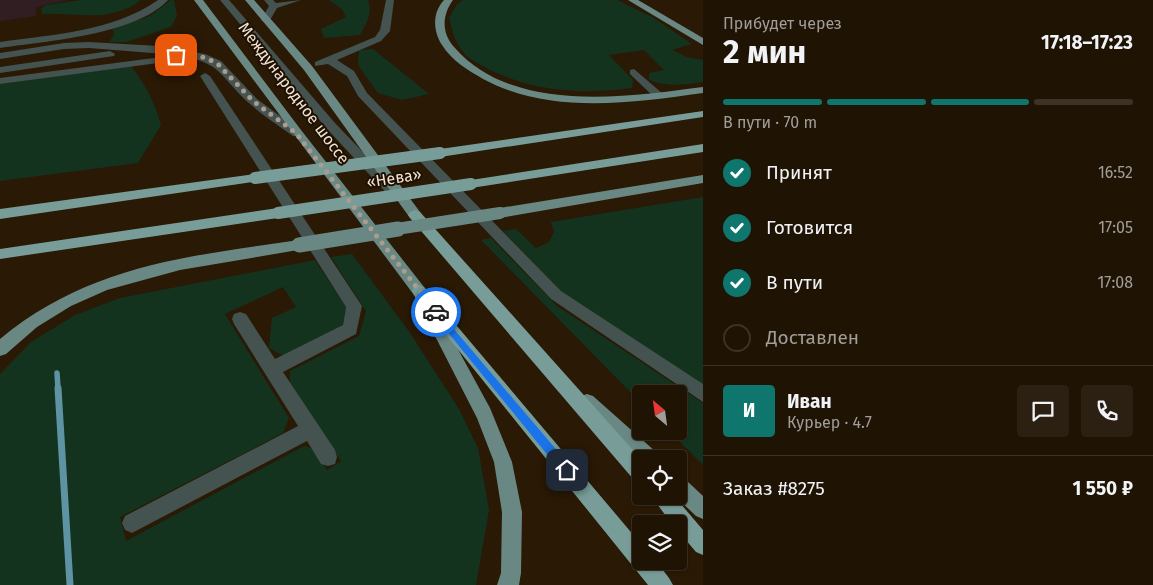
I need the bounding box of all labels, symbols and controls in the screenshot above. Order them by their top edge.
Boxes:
text: Прибудет через [723,14,842,33]
street label: Международное шоссе [235,18,353,168]
text: 17:18–17:23 [1041,31,1133,54]
text: 2 мин [723,33,806,71]
pin [155,34,197,76]
icon: bag [162,41,190,69]
text: В пути · 70 m [723,113,817,132]
icon: check [723,159,751,187]
text: Принят [766,161,832,184]
text: 16:52 [1098,163,1133,182]
street label: «Нева» [365,164,423,192]
icon: check [723,214,751,242]
text: Готовится [766,216,853,239]
text: 17:05 [1098,218,1133,237]
icon: check [723,269,751,297]
text: В пути [766,271,823,294]
text: 17:08 [1097,273,1133,292]
courier [411,287,461,337]
icon: car [422,298,450,326]
text: Доставлен [766,326,859,349]
north arrow [632,385,688,440]
map controls [632,385,687,570]
button: chat [1017,385,1069,437]
button: phone [1081,385,1133,437]
text: Иван [787,390,832,413]
text: И [743,399,755,422]
text: Курьер · 4.7 [787,413,872,432]
pin [546,449,588,491]
button: locate [632,450,687,505]
icon: home [553,456,581,484]
text: Заказ #8275 [723,477,825,500]
text: 1 550 ₽ [1072,477,1133,500]
button: layers [632,515,687,570]

